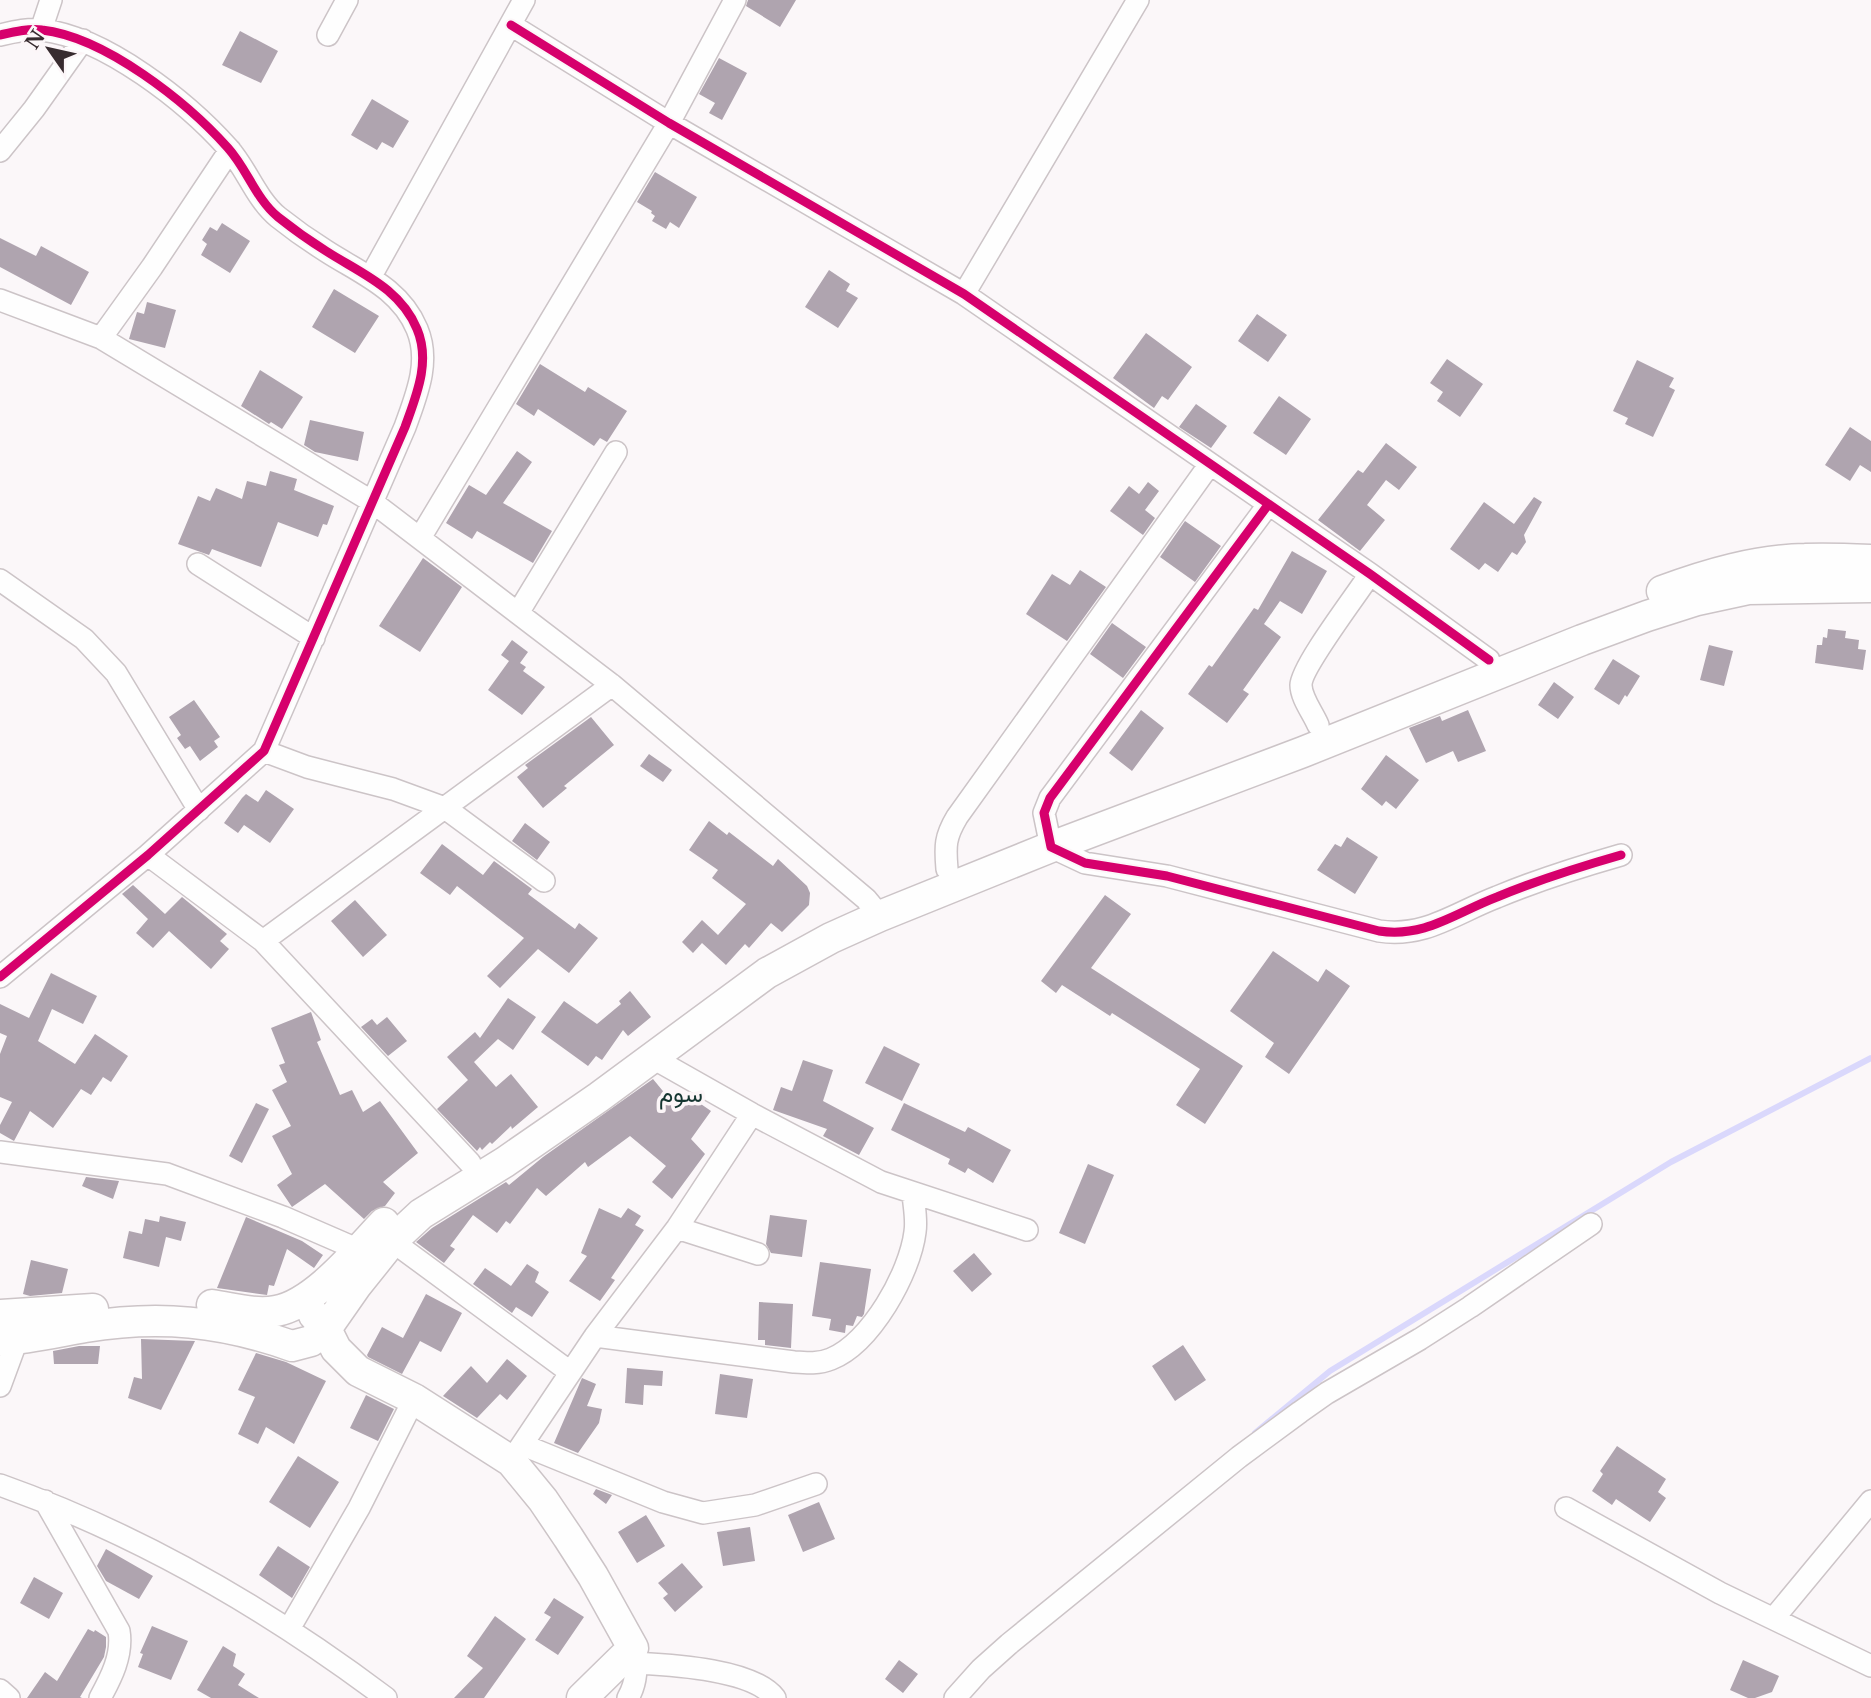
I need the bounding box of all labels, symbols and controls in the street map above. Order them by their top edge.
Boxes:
north arrow [14,14,84,84]
text: N [21,26,50,54]
district label: سوم [659,1079,703,1110]

